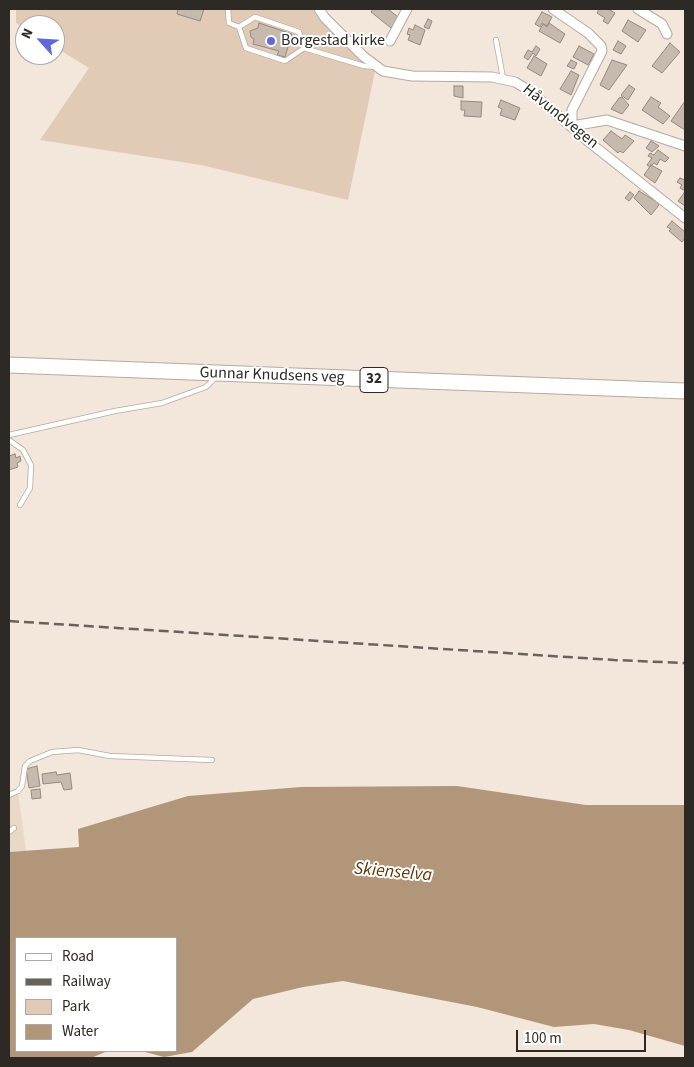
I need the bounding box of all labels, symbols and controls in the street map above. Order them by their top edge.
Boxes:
north arrow [15,15,65,65]
text: N [16,25,38,42]
place label: Borgestad kirke [281,31,385,51]
marker: Borgestad kirke [265,35,277,47]
street label: Håvundvegen [518,81,602,153]
street label: Gunnar Knudsens veg [199,364,345,388]
road number: 32 [360,368,388,392]
water label: Skienselva [353,859,433,887]
legend [15,937,178,1052]
text: Road [62,946,94,967]
text: Railway [62,971,111,992]
text: Park [62,996,90,1017]
scale bar [519,1020,649,1052]
text: Water [62,1021,98,1042]
text: 100 m [524,1028,562,1049]

